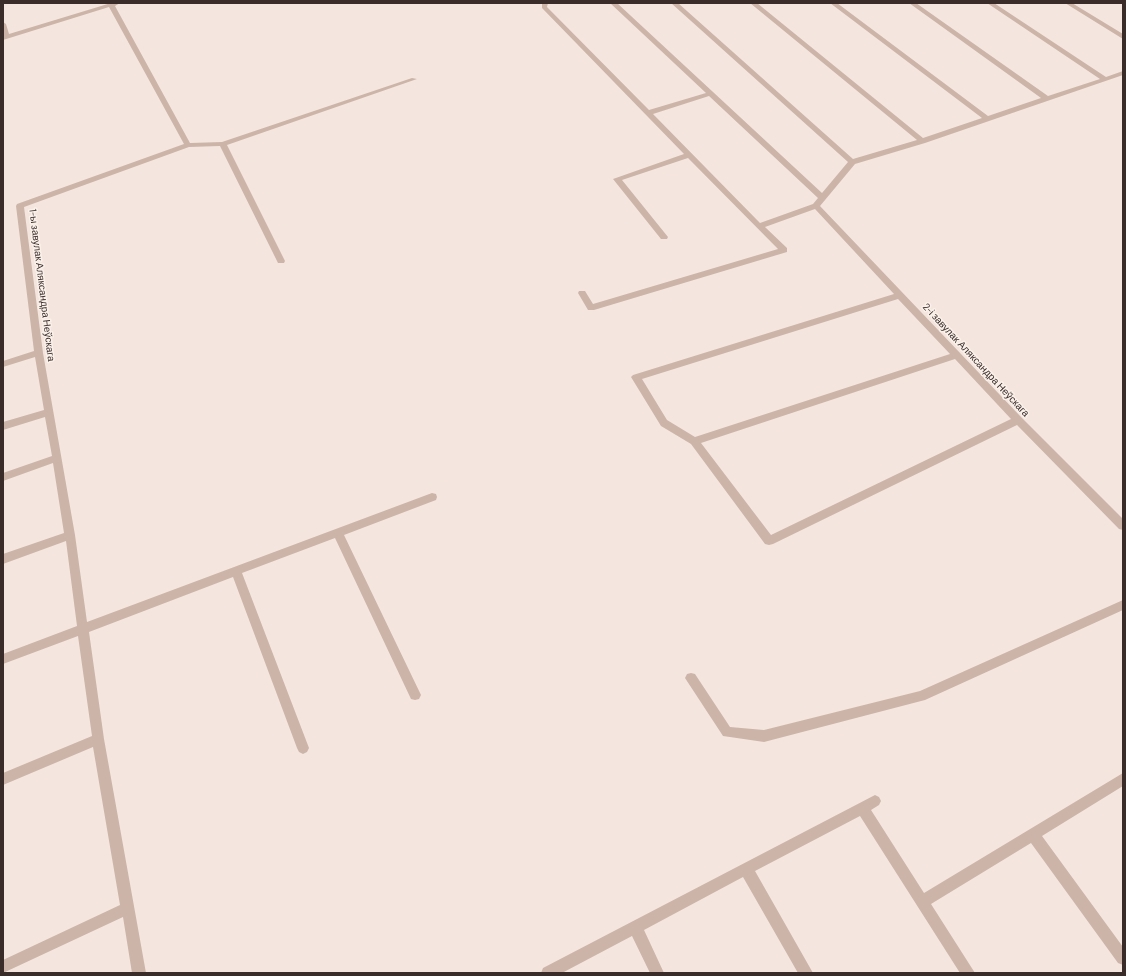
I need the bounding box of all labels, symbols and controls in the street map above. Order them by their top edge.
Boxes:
street label: 1-ы завулак Аляксандра Неўскага [27,208,57,362]
street label: 2-і завулак Аляксандра Неўскага [920,301,1032,419]

